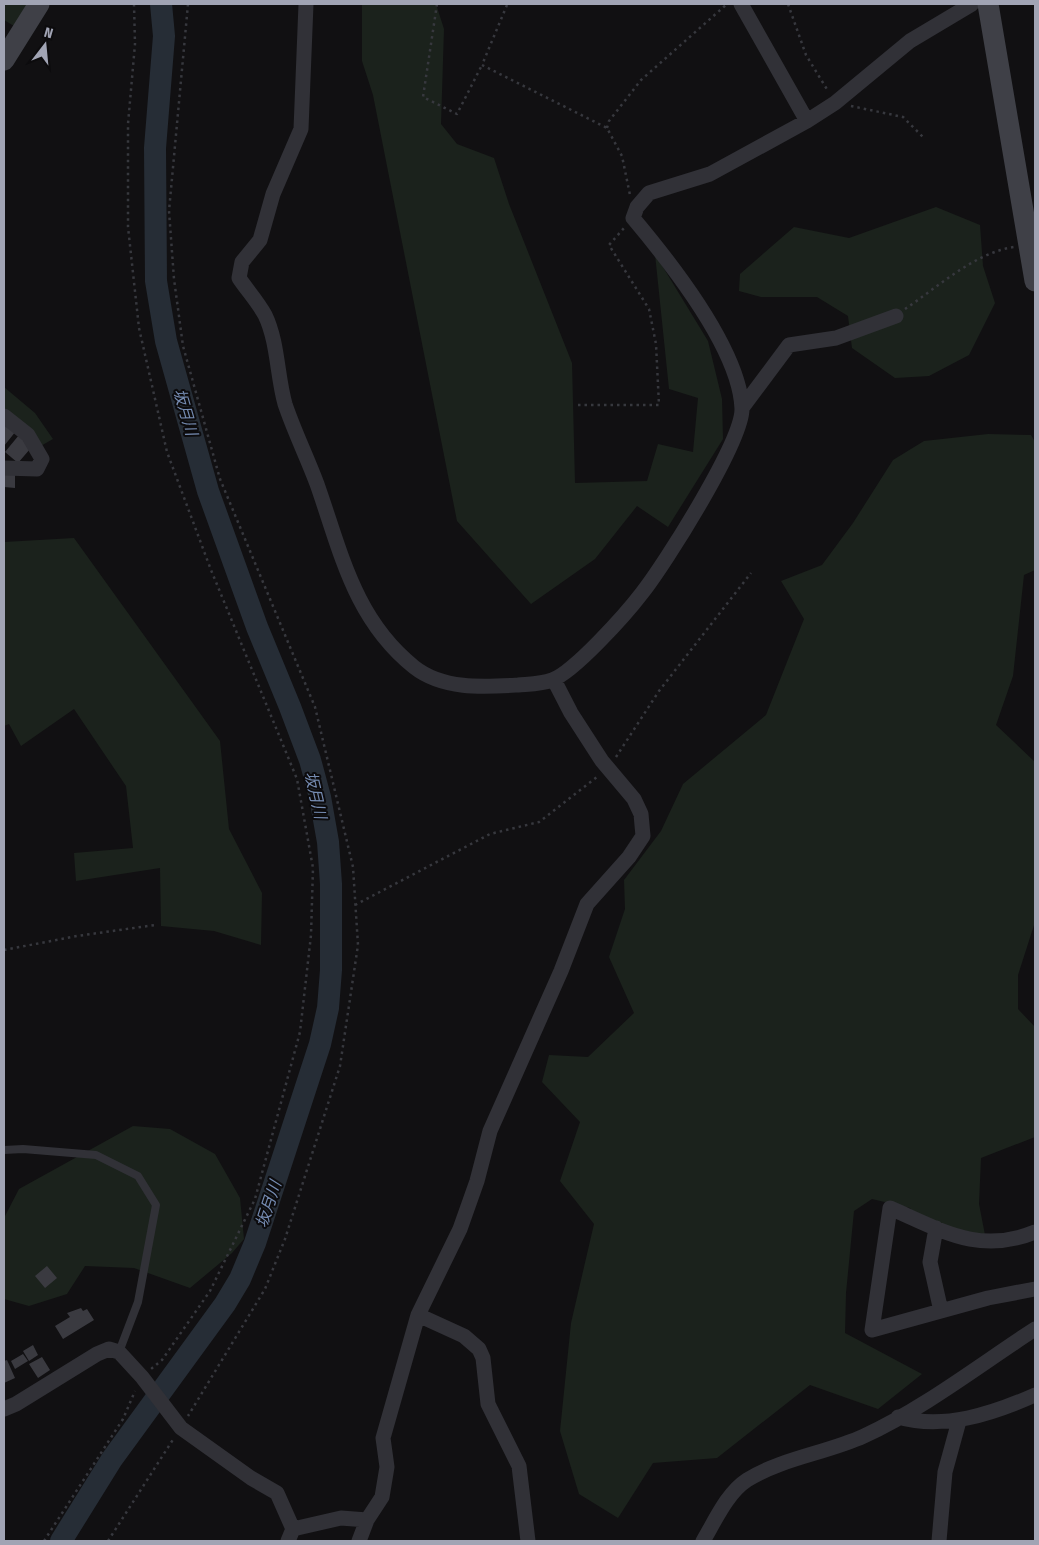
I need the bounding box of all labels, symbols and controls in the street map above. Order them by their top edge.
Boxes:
north arrow [20,20,70,70]
text: N [42,24,55,42]
water label: 坂月川 [170,386,202,440]
water label: 坂月川 [301,770,331,823]
water label: 坂月川 [252,1176,286,1230]

